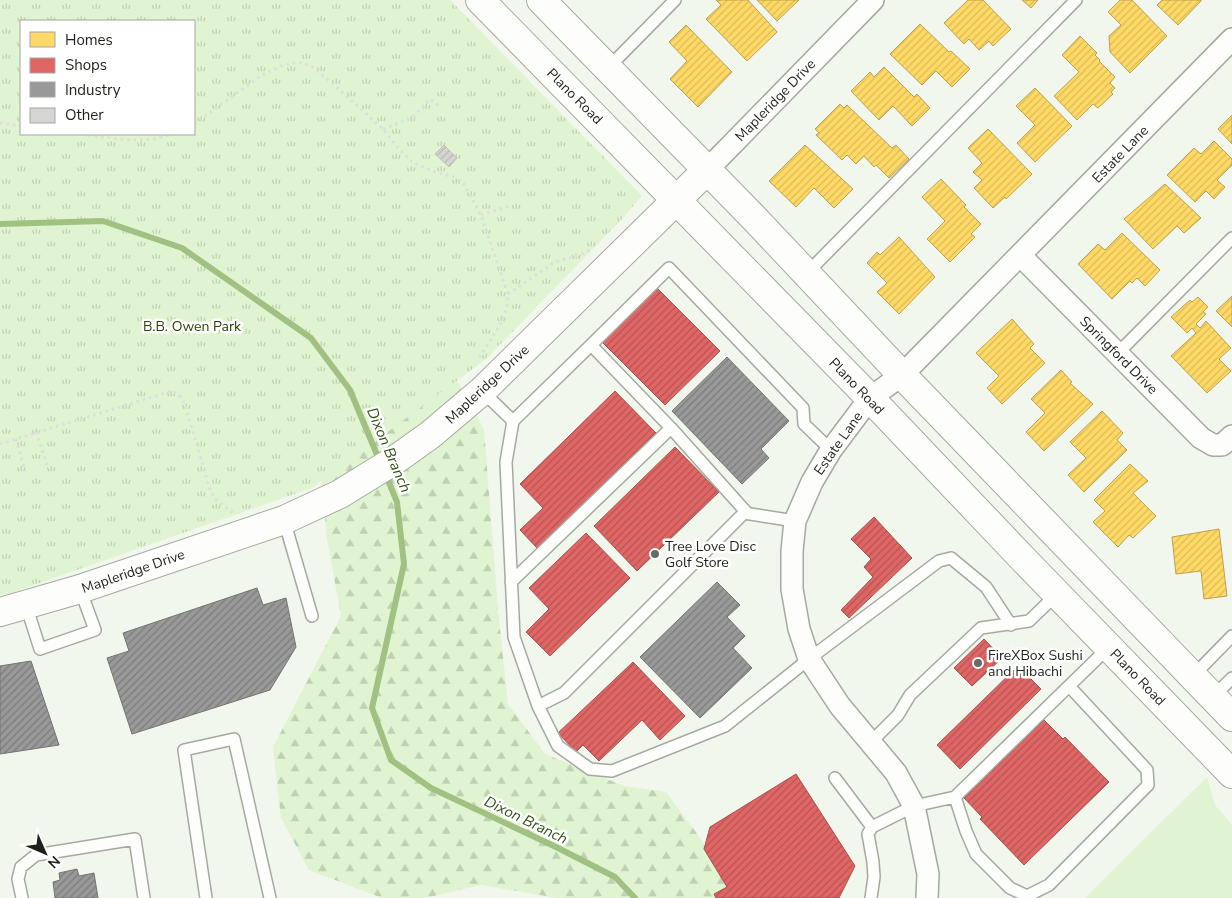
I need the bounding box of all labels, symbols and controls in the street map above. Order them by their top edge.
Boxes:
legend [20,20,195,135]
text: Homes [65,30,113,50]
text: Shops [65,55,107,75]
street label: Mapleridge Drive [731,55,820,146]
street label: Plano Road [542,64,607,129]
text: Industry [65,80,121,100]
text: Other [65,105,104,125]
street label: Estate Lane [1088,121,1153,187]
street label: Springford Drive [1075,312,1162,399]
park label: B.B. Owen Park [143,317,242,336]
street label: Mapleridge Drive [441,341,533,428]
street label: Plano Road [825,354,889,419]
water label: Dixon Branch [362,404,416,496]
street label: Estate Lane [810,408,867,479]
place label: Tree Love Disc Golf Store [665,537,757,572]
street label: Mapleridge Drive [79,545,187,598]
marker: Tree Love Disc Golf Store [649,548,661,560]
street label: Plano Road [1106,645,1170,710]
place label: FireXBox Sushi and Hibachi [988,646,1083,681]
marker: FireXBox Sushi and Hibachi [972,657,984,669]
water label: Dixon Branch [481,791,571,849]
north arrow [20,828,70,878]
text: N [43,851,64,872]

